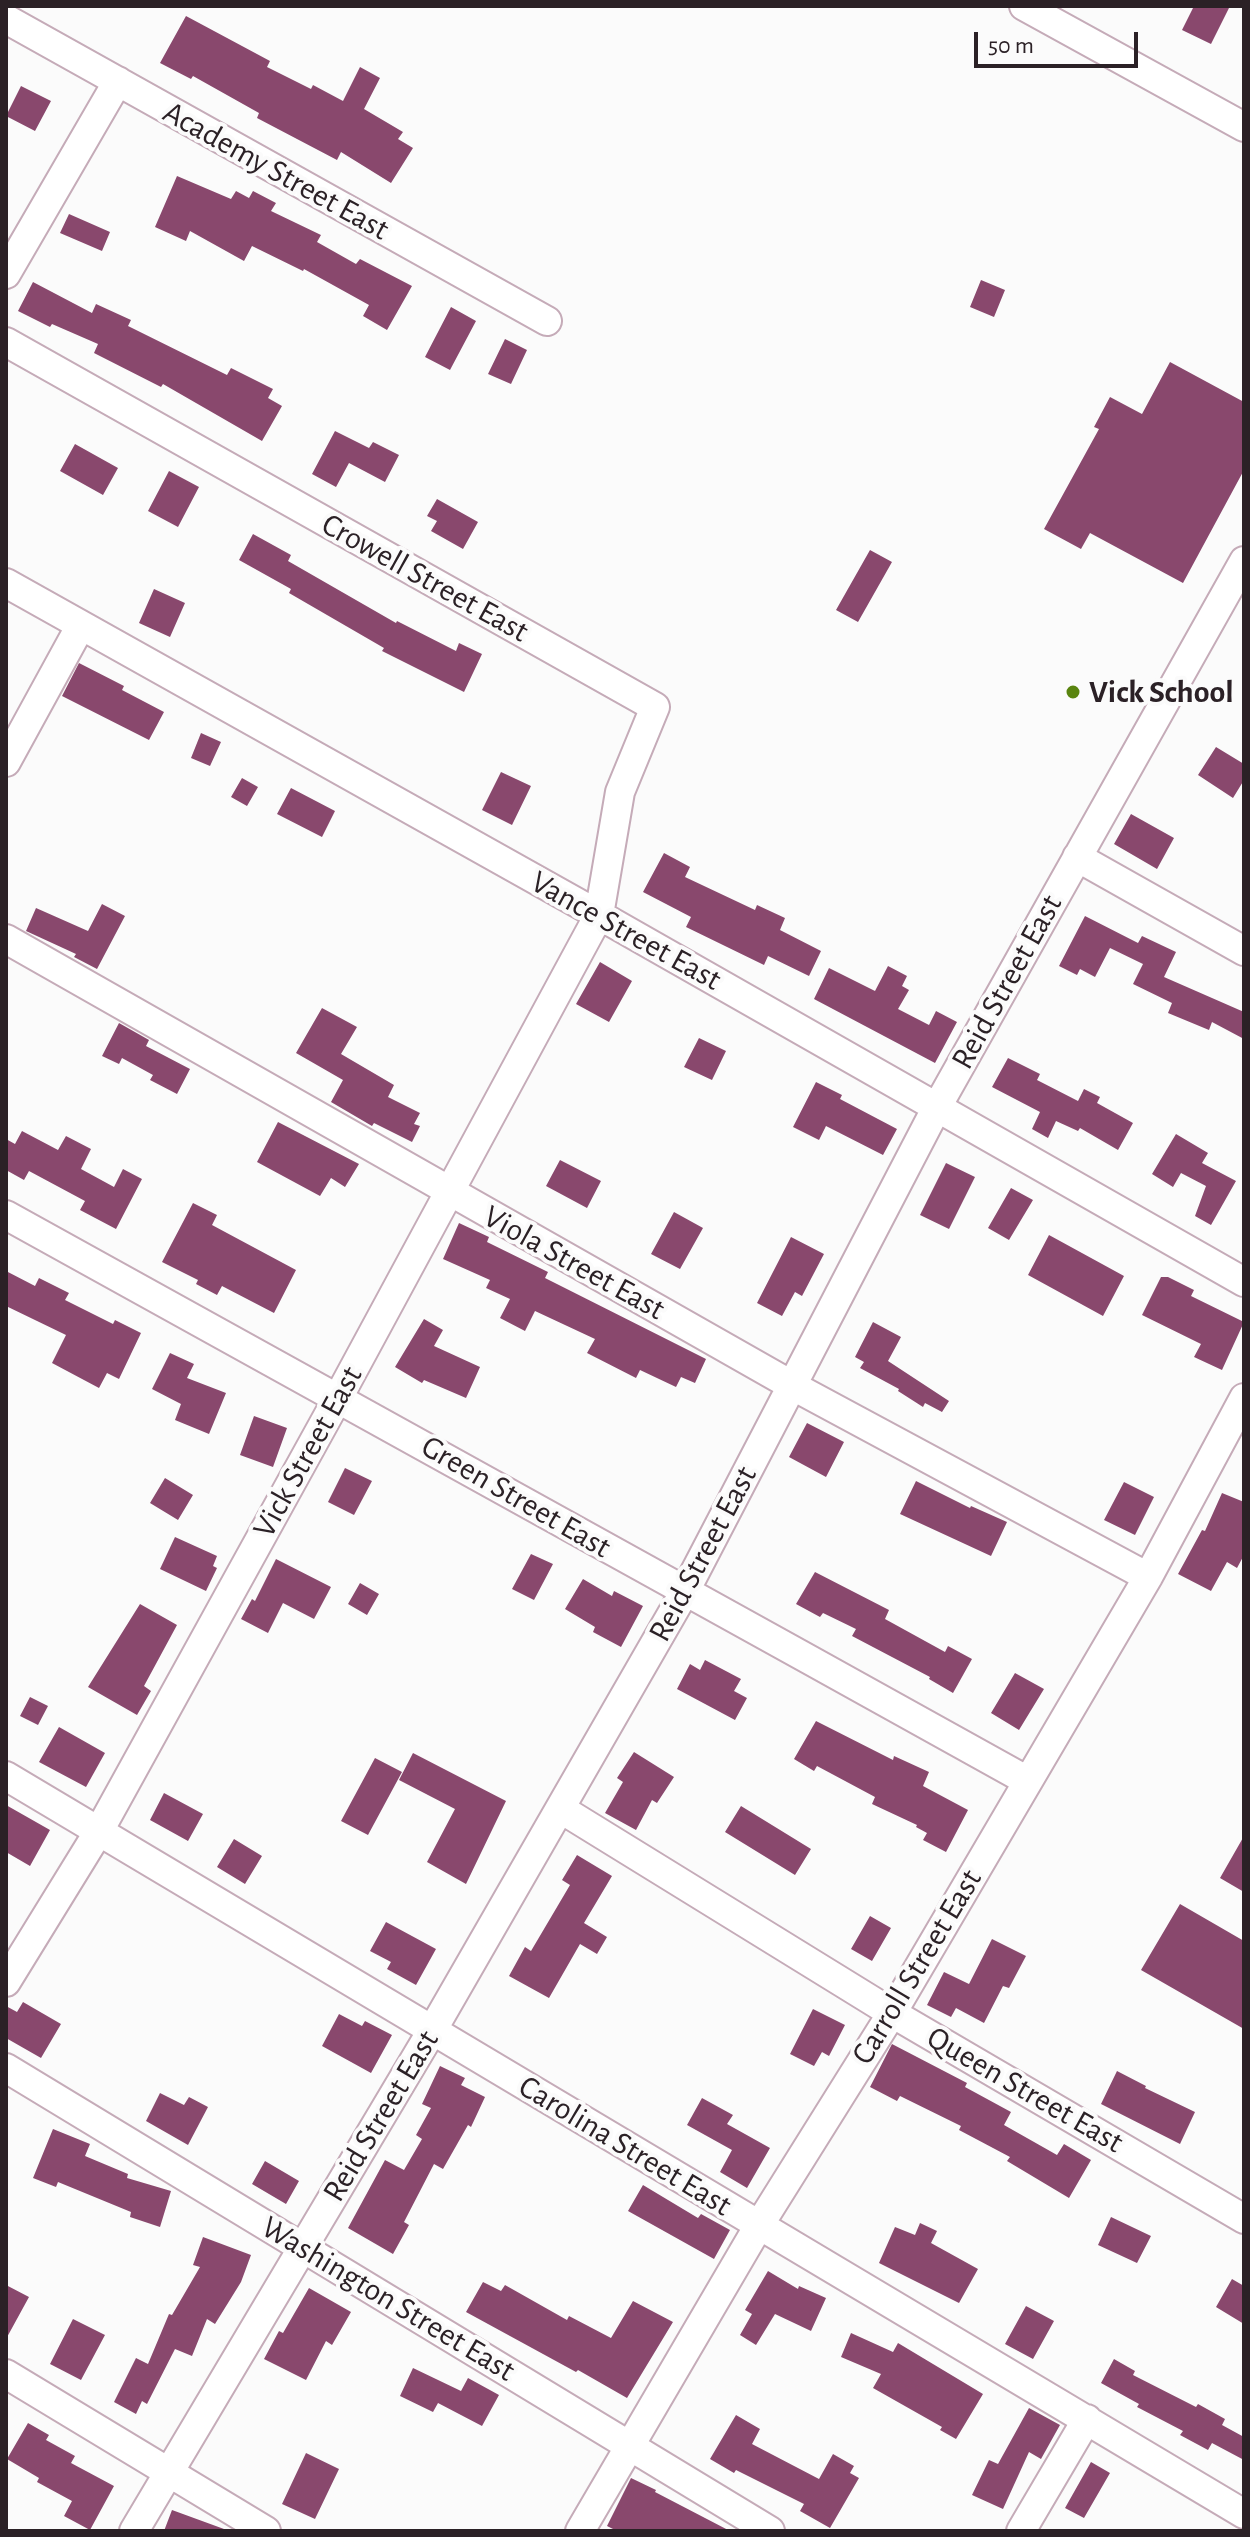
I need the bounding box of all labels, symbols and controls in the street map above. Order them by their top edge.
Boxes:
scale bar [978,16,1142,66]
text: 50 m [988,34,1034,58]
street label: Academy Street East [156,93,396,249]
street label: Crowell Street East [315,505,535,651]
place label: Vick School [1089,673,1234,711]
marker: Vick School [1064,683,1082,701]
street label: Vance Street East [524,863,728,999]
street label: Reid Street East [943,888,1071,1076]
street label: Viola Street East [476,1197,672,1329]
street label: Vick Street East [245,1360,371,1544]
street label: Green Street East [414,1427,618,1567]
street label: Reid Street East [641,1460,765,1648]
street label: Carroll Street East [844,1862,990,2072]
street label: Queen Street East [920,2018,1130,2162]
street label: Reid Street East [315,2023,447,2209]
street label: Carolina Street East [512,2067,738,2225]
street label: Washington Street East [254,2208,522,2390]

